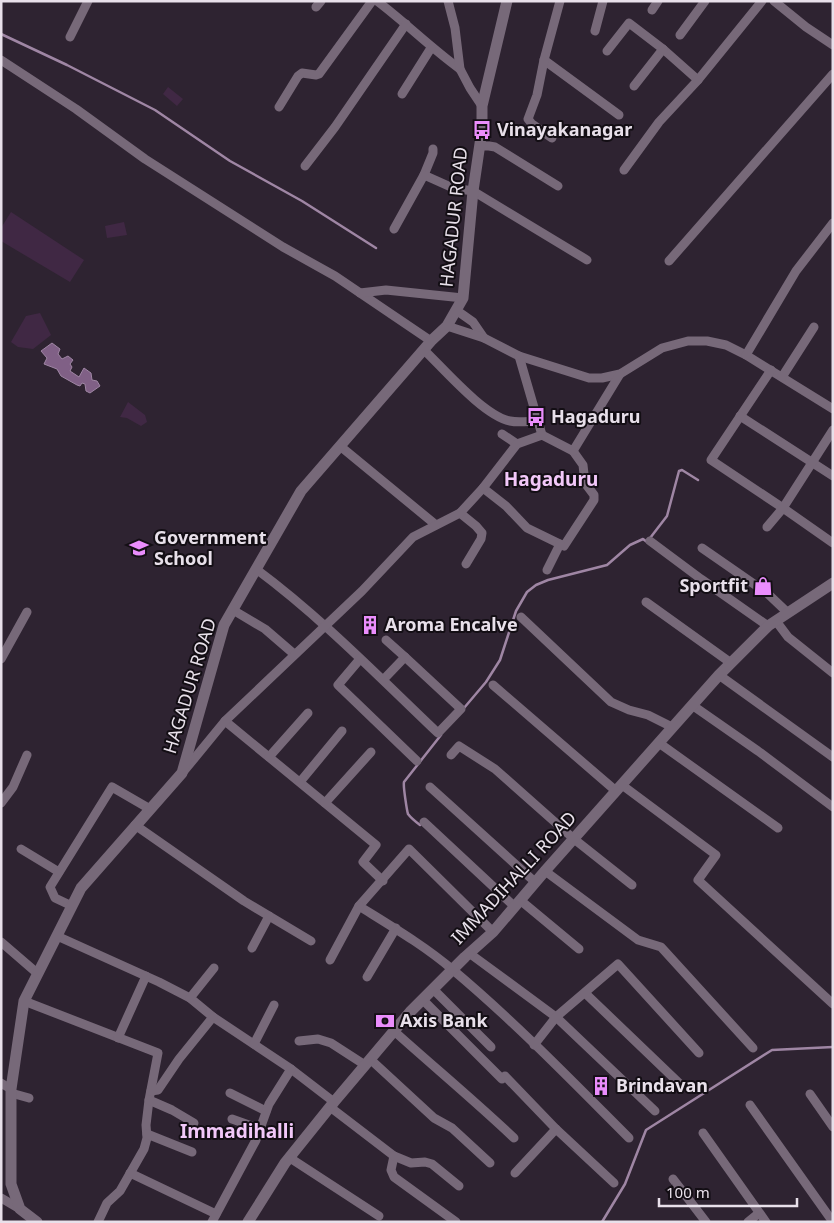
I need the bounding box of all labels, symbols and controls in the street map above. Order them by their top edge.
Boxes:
place label: Vinayakanagar [497,117,632,141]
bus stop icon: Vinayakanagar [471,119,493,141]
street label: HAGADUR ROAD [434,146,472,288]
place label: Hagaduru [551,404,641,428]
bus stop icon: Hagaduru [525,406,547,428]
district label: Hagaduru [504,466,598,492]
place label: Government School [154,525,267,570]
school or university icon: Government School [128,537,150,559]
place label: Sportfit [679,573,748,597]
shop icon: Sportfit [752,575,774,597]
place label: Aroma Encalve [385,612,518,636]
building icon: Aroma Encalve [359,614,381,636]
street label: HAGADUR ROAD [157,615,221,757]
street label: IMMADIHALLI ROAD [445,806,581,949]
place label: Axis Bank [400,1008,488,1032]
bank icon: Axis Bank [374,1010,396,1032]
place label: Brindavan [616,1073,708,1097]
building icon: Brindavan [590,1075,612,1097]
district label: Immadihalli [180,1118,294,1144]
scale bar [659,1176,796,1208]
text: 100 m [666,1182,710,1202]

